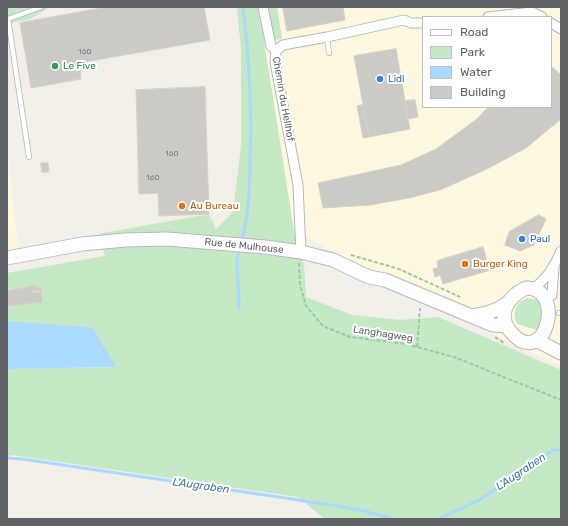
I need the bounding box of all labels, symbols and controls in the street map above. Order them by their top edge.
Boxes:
legend [422,16,552,108]
text: Road [460,25,488,39]
text: Park [460,45,485,59]
house number: 160 [78,47,92,57]
street label: Chemin du Hellhof [270,56,296,142]
place label: Le Five [63,60,96,72]
marker: Le Five [50,61,60,71]
text: Water [460,65,492,79]
place label: Lidl [388,73,404,85]
marker: Lidl [375,74,385,84]
text: Building [460,85,506,99]
house number: 160 [165,149,179,159]
house number: 160 [146,173,160,183]
place label: Au Bureau [190,200,239,212]
marker: Au Bureau [177,201,187,211]
place label: Paul [530,233,550,245]
marker: Paul [517,234,527,244]
street label: Rue de Mulhouse [204,236,284,256]
place label: Burger King [473,258,528,270]
marker: Burger King [460,259,470,269]
street label: Langhagweg [352,323,414,345]
water label: L'Augraben [494,451,548,493]
water label: L'Augraben [172,475,230,497]

